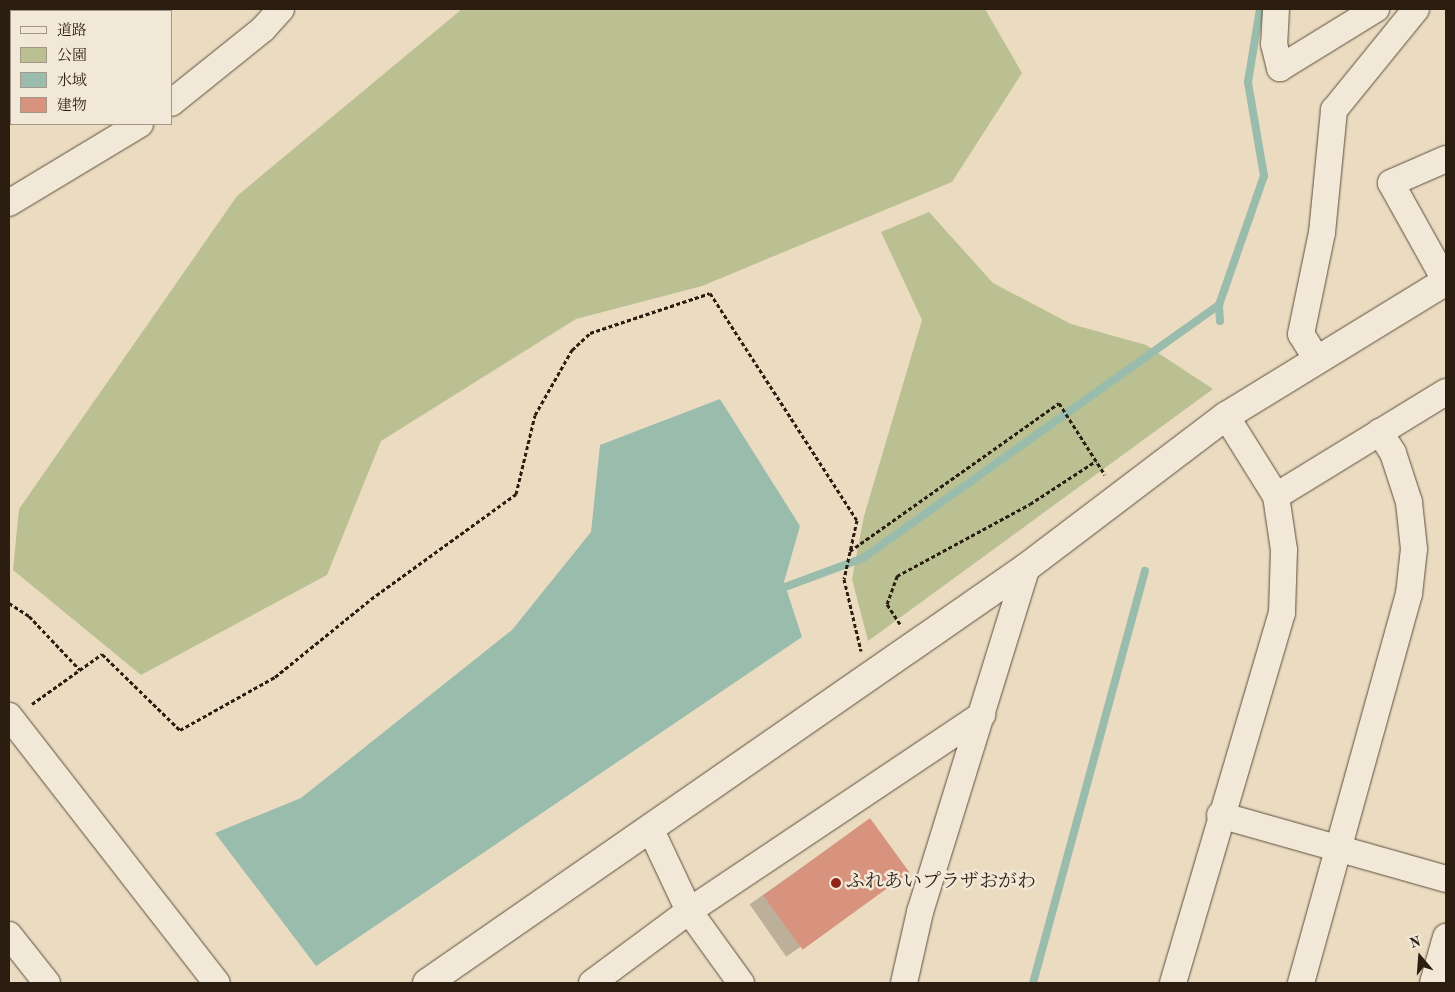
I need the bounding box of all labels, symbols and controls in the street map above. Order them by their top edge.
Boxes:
legend [10,10,172,125]
text: 道路 [57,24,87,39]
text: 公園 [57,49,87,64]
text: 水域 [57,74,87,89]
text: 建物 [57,99,87,114]
place label: ふれあいプラザおがわ [846,872,1036,894]
marker: ふれあいプラザおがわ [830,877,842,889]
north arrow [1395,932,1445,982]
text: N [1408,934,1423,951]

